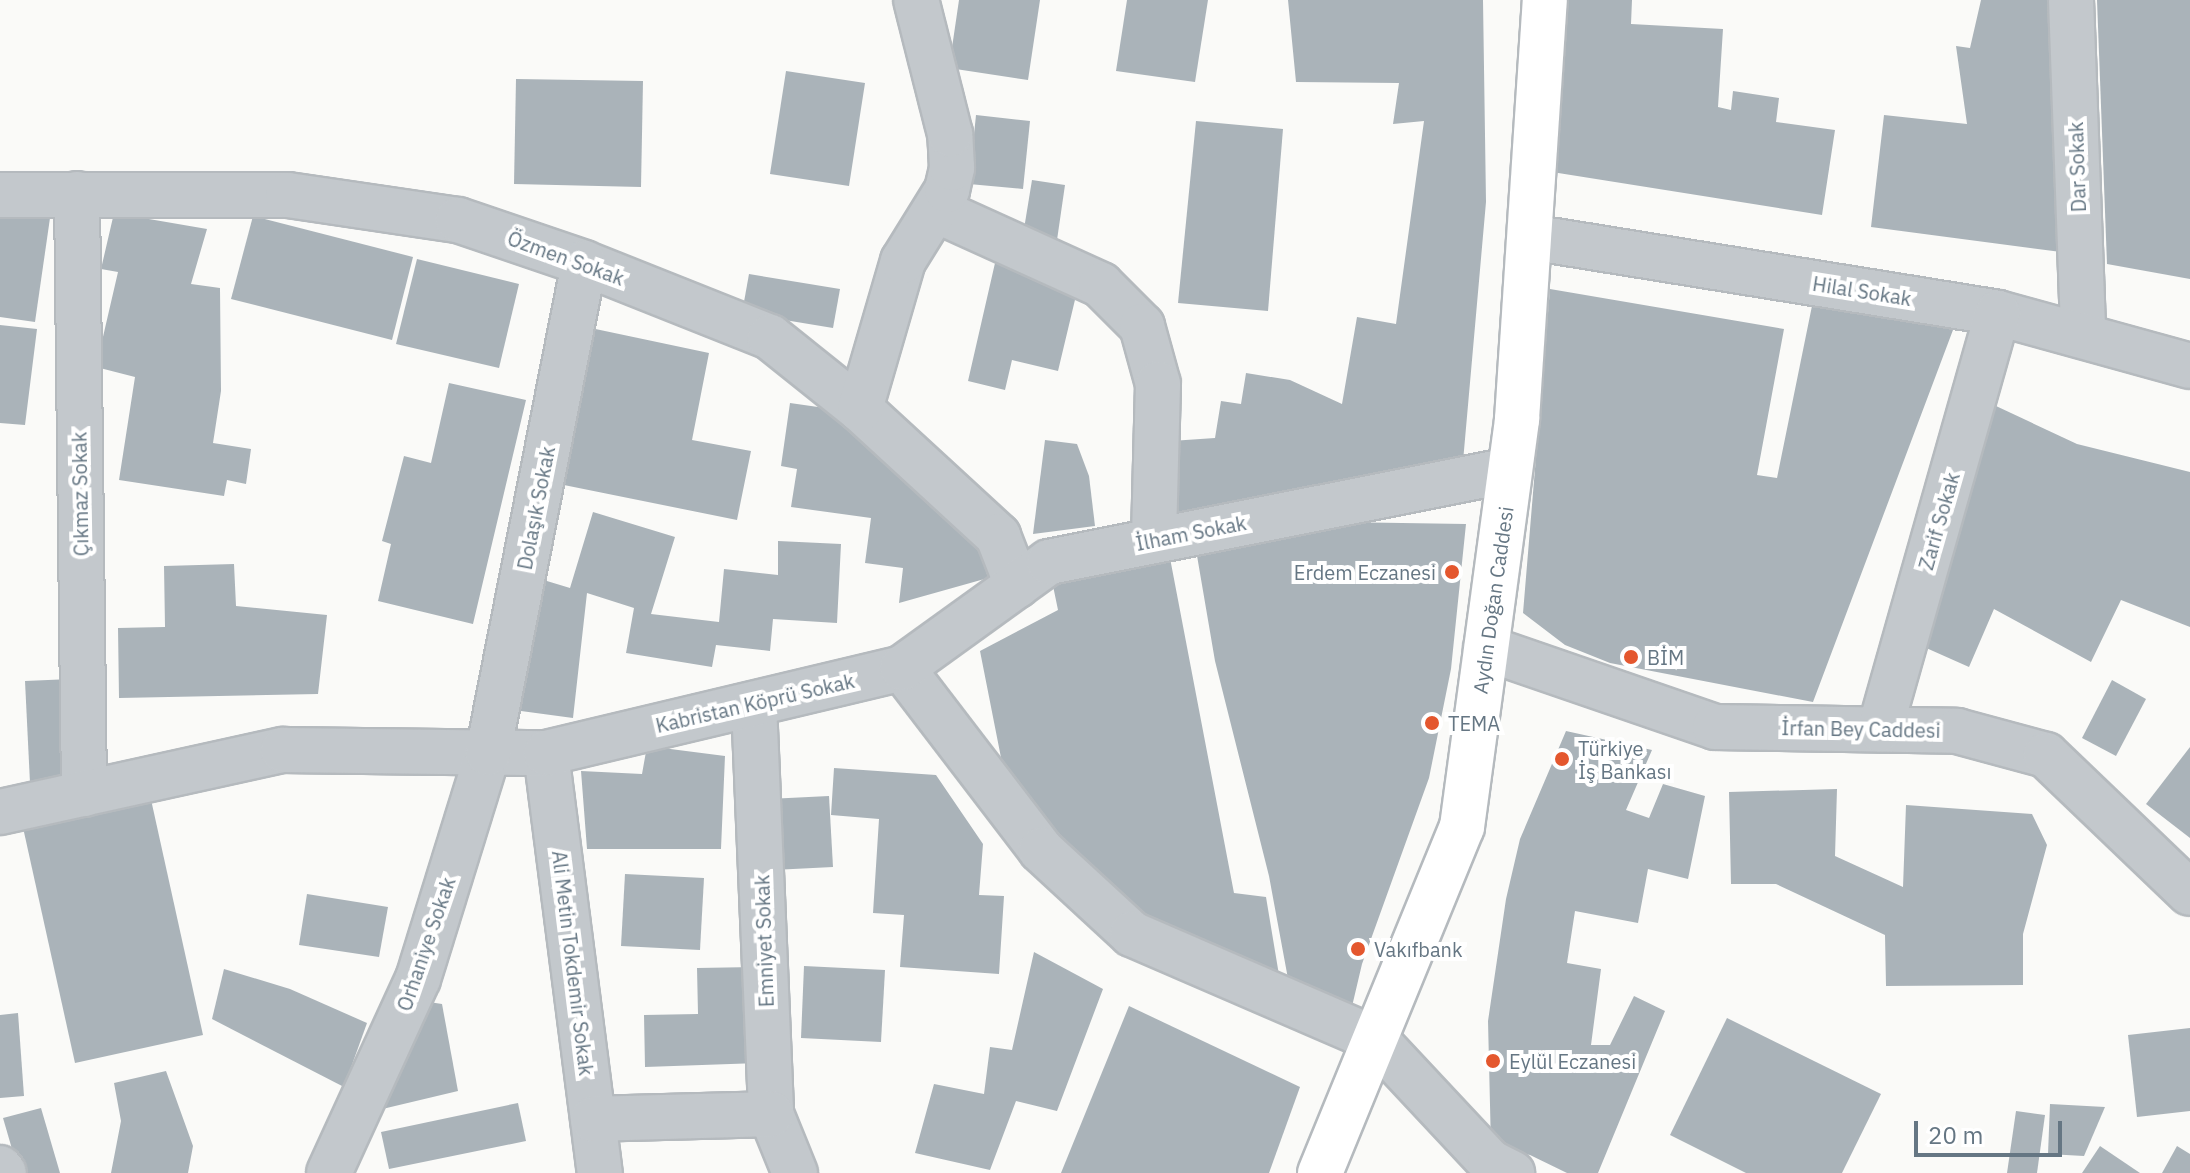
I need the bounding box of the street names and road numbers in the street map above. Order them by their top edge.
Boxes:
street label: Dar Sokak [2063,121,2091,213]
street label: Özmen Sokak [504,226,628,290]
street label: Hilal Sokak [1811,271,1913,311]
street label: Çıkmaz Sokak [67,432,93,556]
street label: Dolaşık Sokak [512,444,560,572]
street label: Zarif Sokak [1914,469,1964,573]
street label: Aydın Doğan Caddesi [1468,505,1518,695]
street label: İlham Sokak [1134,511,1248,555]
street label: Kabristan Köprü Sokak [653,668,857,738]
street label: İrfan Bey Caddesi [1781,716,1941,742]
street label: Ali Metin Tokdemir Sokak [547,849,599,1077]
street label: Orhaniye Sokak [392,874,460,1014]
street label: Emniyet Sokak [750,874,778,1008]

